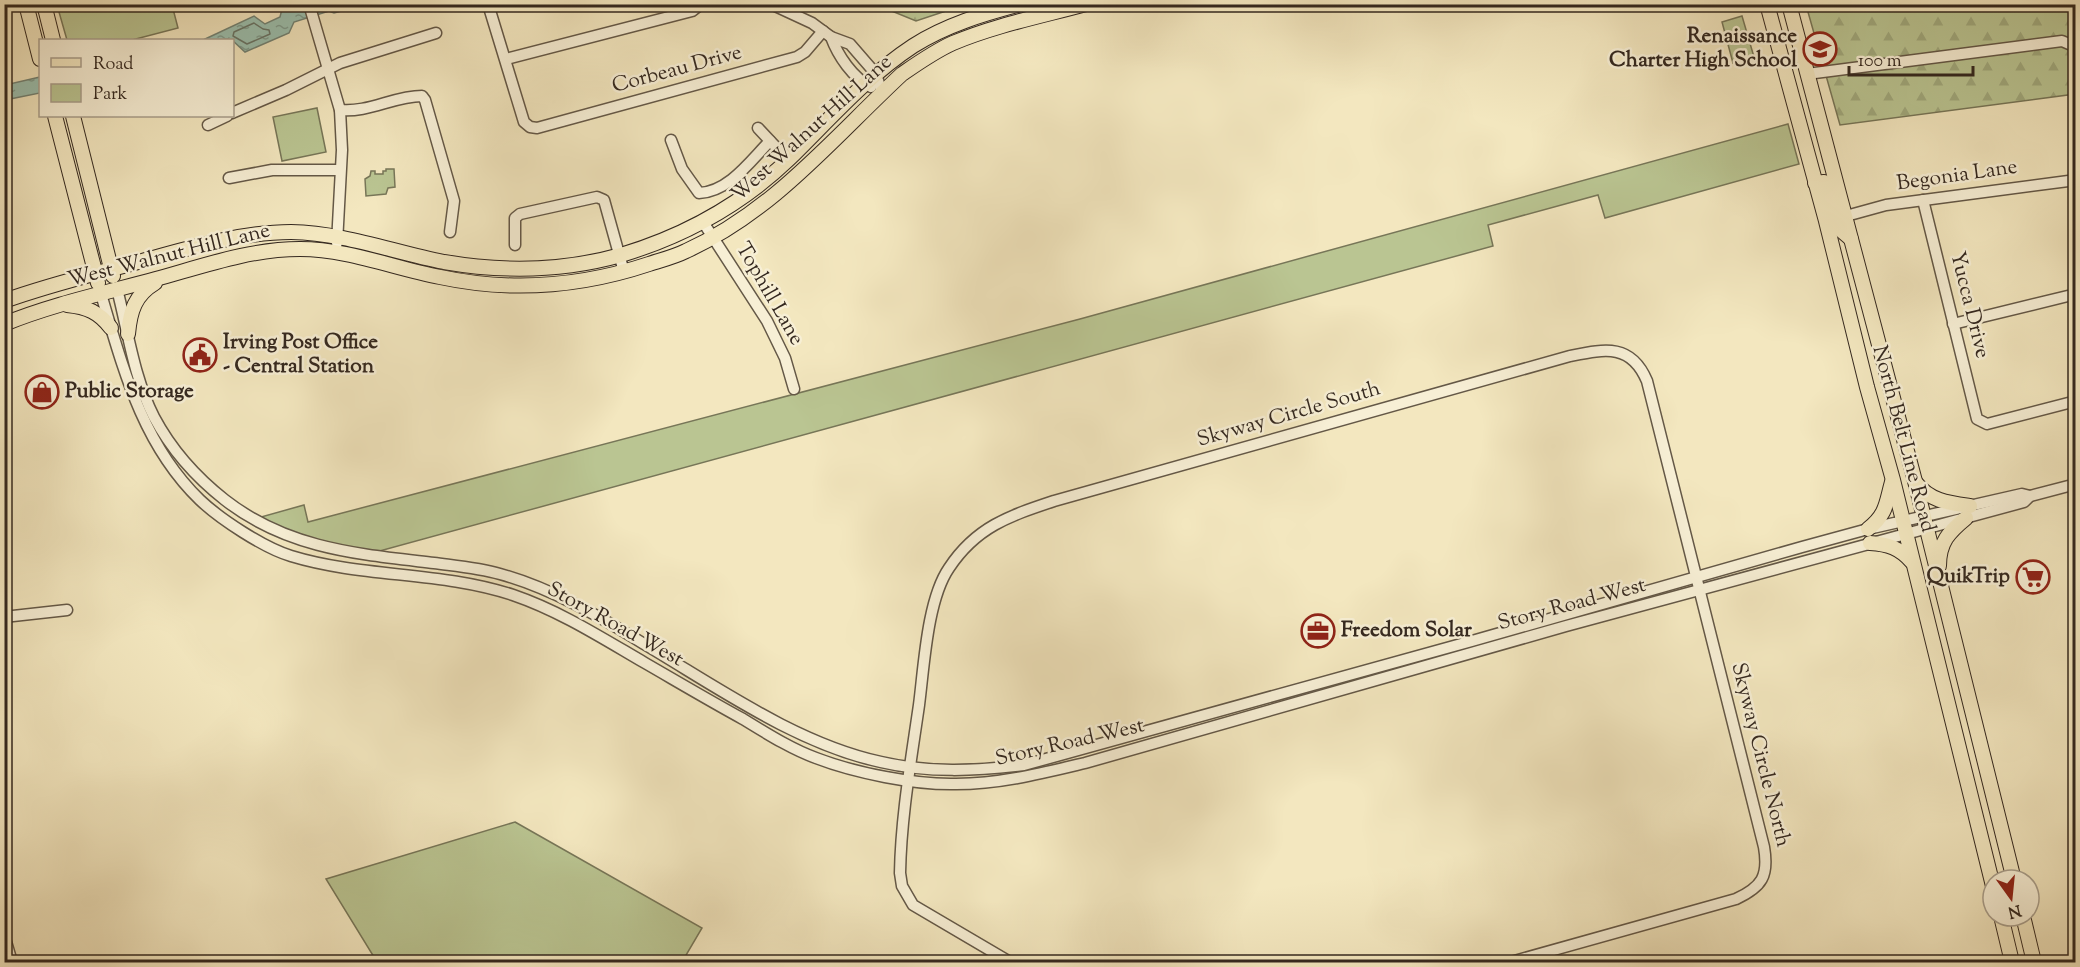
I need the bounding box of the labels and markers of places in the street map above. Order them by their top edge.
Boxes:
place label: Renaissance Charter High School [1609,22,1797,76]
school or university icon: Renaissance Charter High School [1802,31,1838,67]
place label: Irving Post Office - Central Station [223,328,378,382]
public building icon: Irving Post Office - Central Station [182,337,218,373]
shop icon: Public Storage [24,374,60,410]
place label: Public Storage [65,377,194,407]
supermarket icon: QuikTrip [2015,559,2051,595]
place label: QuikTrip [1926,562,2010,592]
office icon: Freedom Solar [1300,613,1336,649]
place label: Freedom Solar [1341,616,1472,646]

